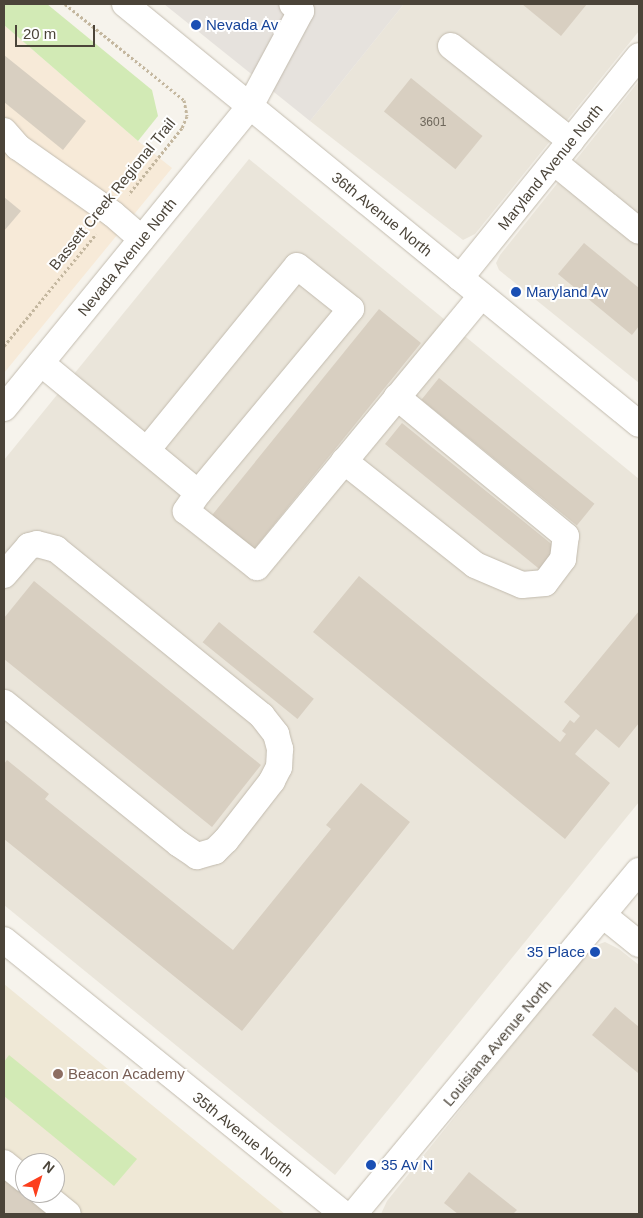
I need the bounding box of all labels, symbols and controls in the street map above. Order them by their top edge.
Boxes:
scale bar [18,15,98,47]
place label: Nevada Av [206,16,279,34]
marker: Nevada Av [190,19,202,31]
text: 20 m [23,25,56,42]
street label: Maryland Avenue North [494,100,606,234]
street label: Bassett Creek Regional Trail [45,114,179,274]
house number: 3601 [420,116,446,130]
street label: 36th Avenue North [328,168,436,260]
street label: Nevada Avenue North [74,194,180,320]
place label: Maryland Av [526,283,609,301]
marker: Maryland Av [510,286,522,298]
place label: 35 Place [527,943,585,961]
marker: 35 Place [589,946,601,958]
street label: Louisiana Avenue North [439,976,555,1110]
place label: Beacon Academy [68,1065,186,1083]
marker: Beacon Academy [52,1068,64,1080]
street label: 35th Avenue North [189,1088,297,1180]
north arrow [15,1153,65,1203]
place label: 35 Av N [381,1156,434,1174]
text: N [40,1158,58,1177]
marker: 35 Av N [365,1159,377,1171]

